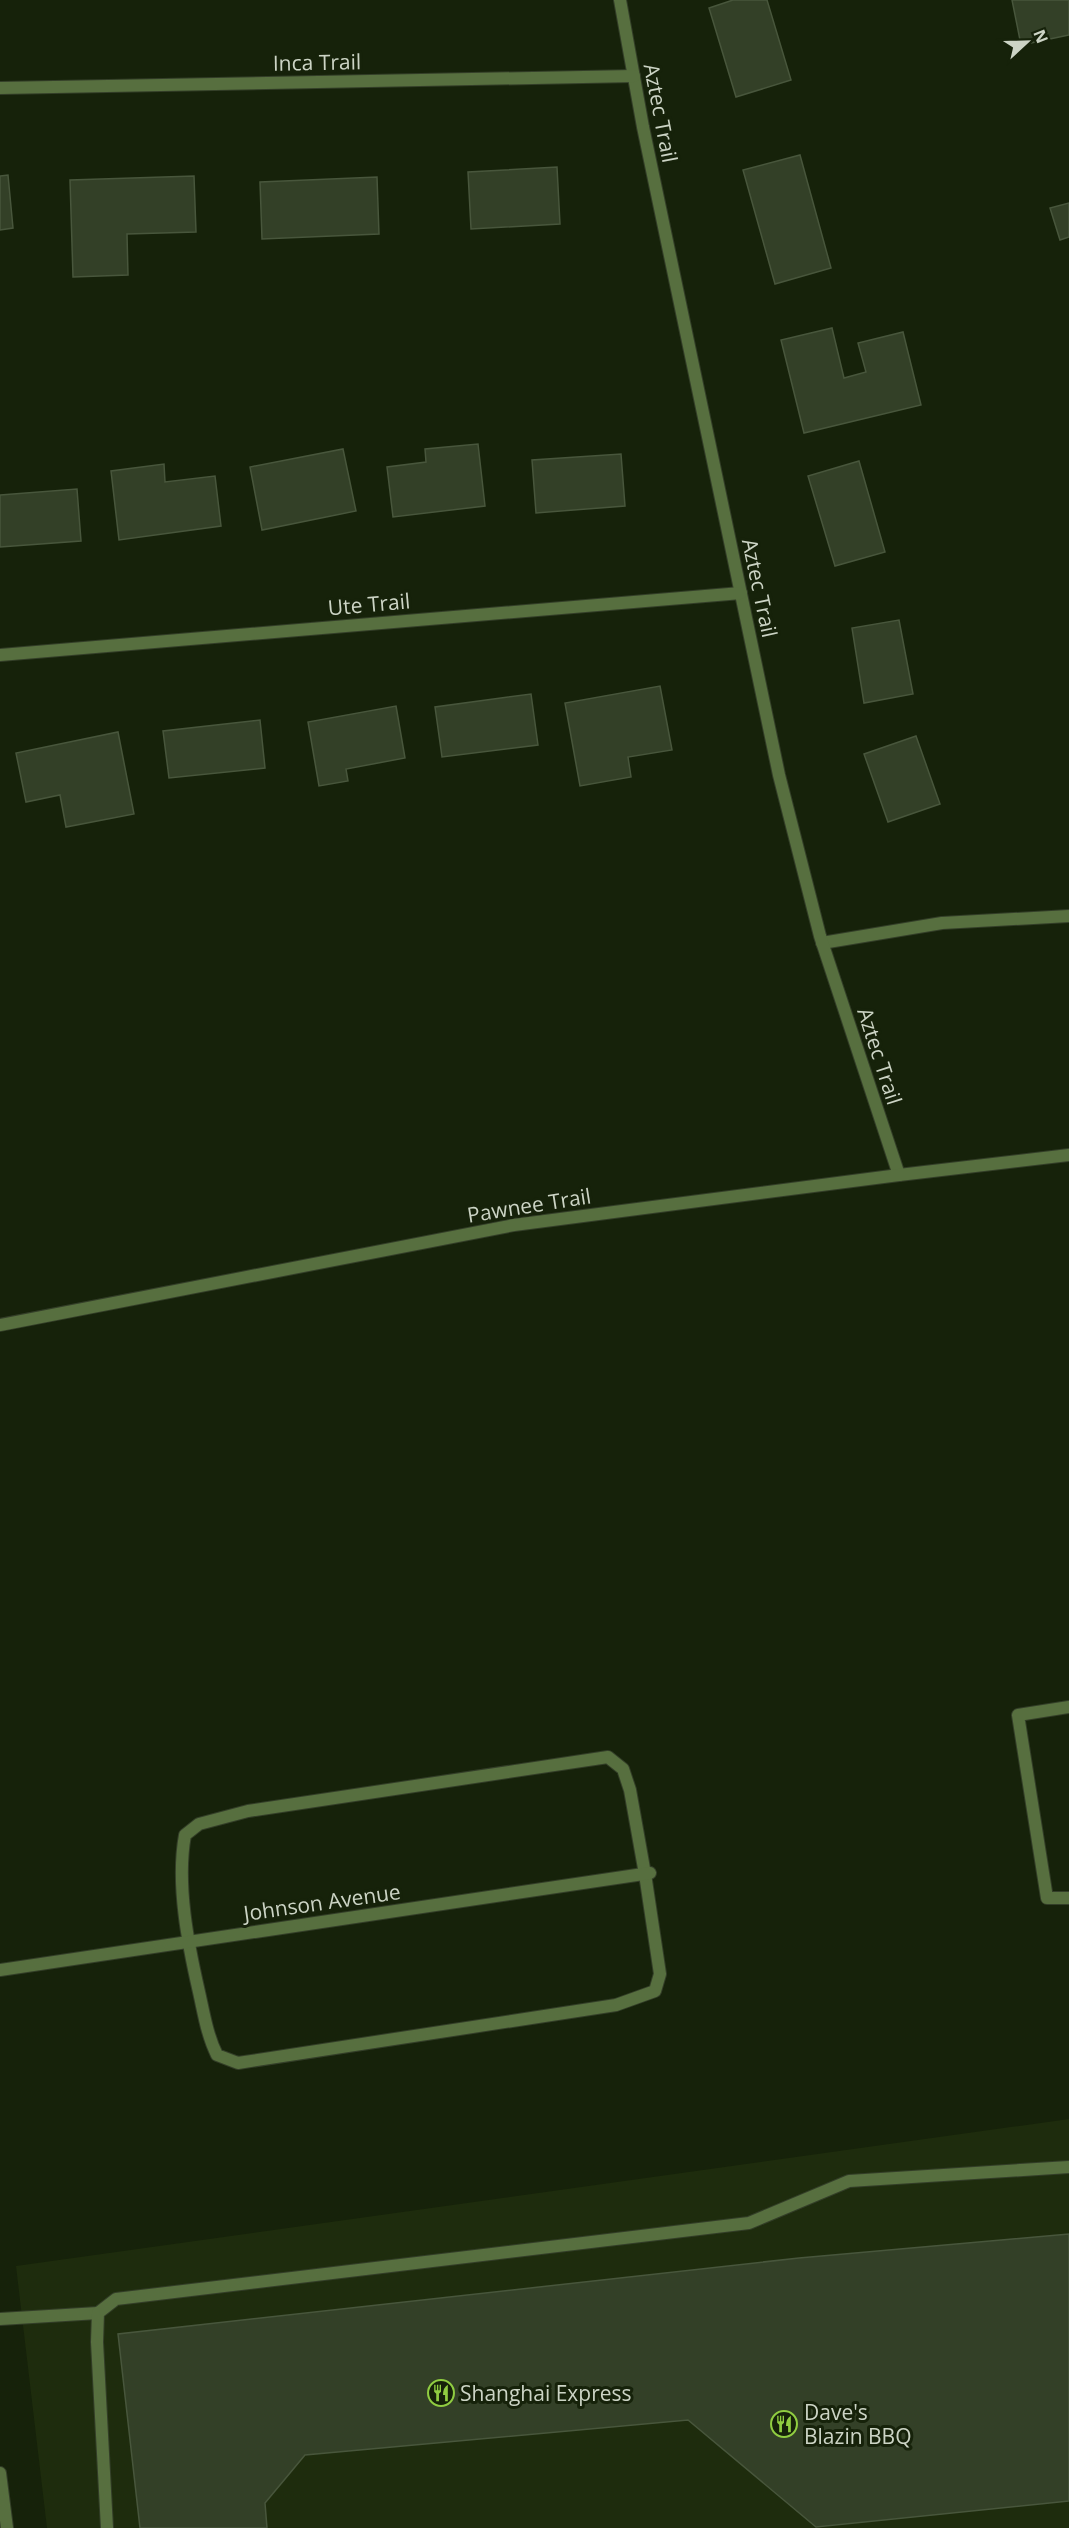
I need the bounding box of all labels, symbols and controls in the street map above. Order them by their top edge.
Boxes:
north arrow [997,12,1057,72]
text: N [1028,26,1054,47]
street label: Inca Trail [273,47,361,77]
street label: Aztec Trail [638,61,684,165]
street label: Aztec Trail [736,536,784,640]
street label: Ute Trail [327,586,411,622]
street label: Aztec Trail [851,1004,909,1108]
street label: Pawnee Trail [465,1181,593,1229]
street label: Johnson Avenue [240,1877,402,1927]
restaurant icon: Shanghai Express [426,2378,456,2408]
place label: Shanghai Express [460,2379,632,2407]
place label: Dave's Blazin BBQ [804,2398,911,2450]
restaurant icon: Dave's Blazin BBQ [769,2409,799,2439]

